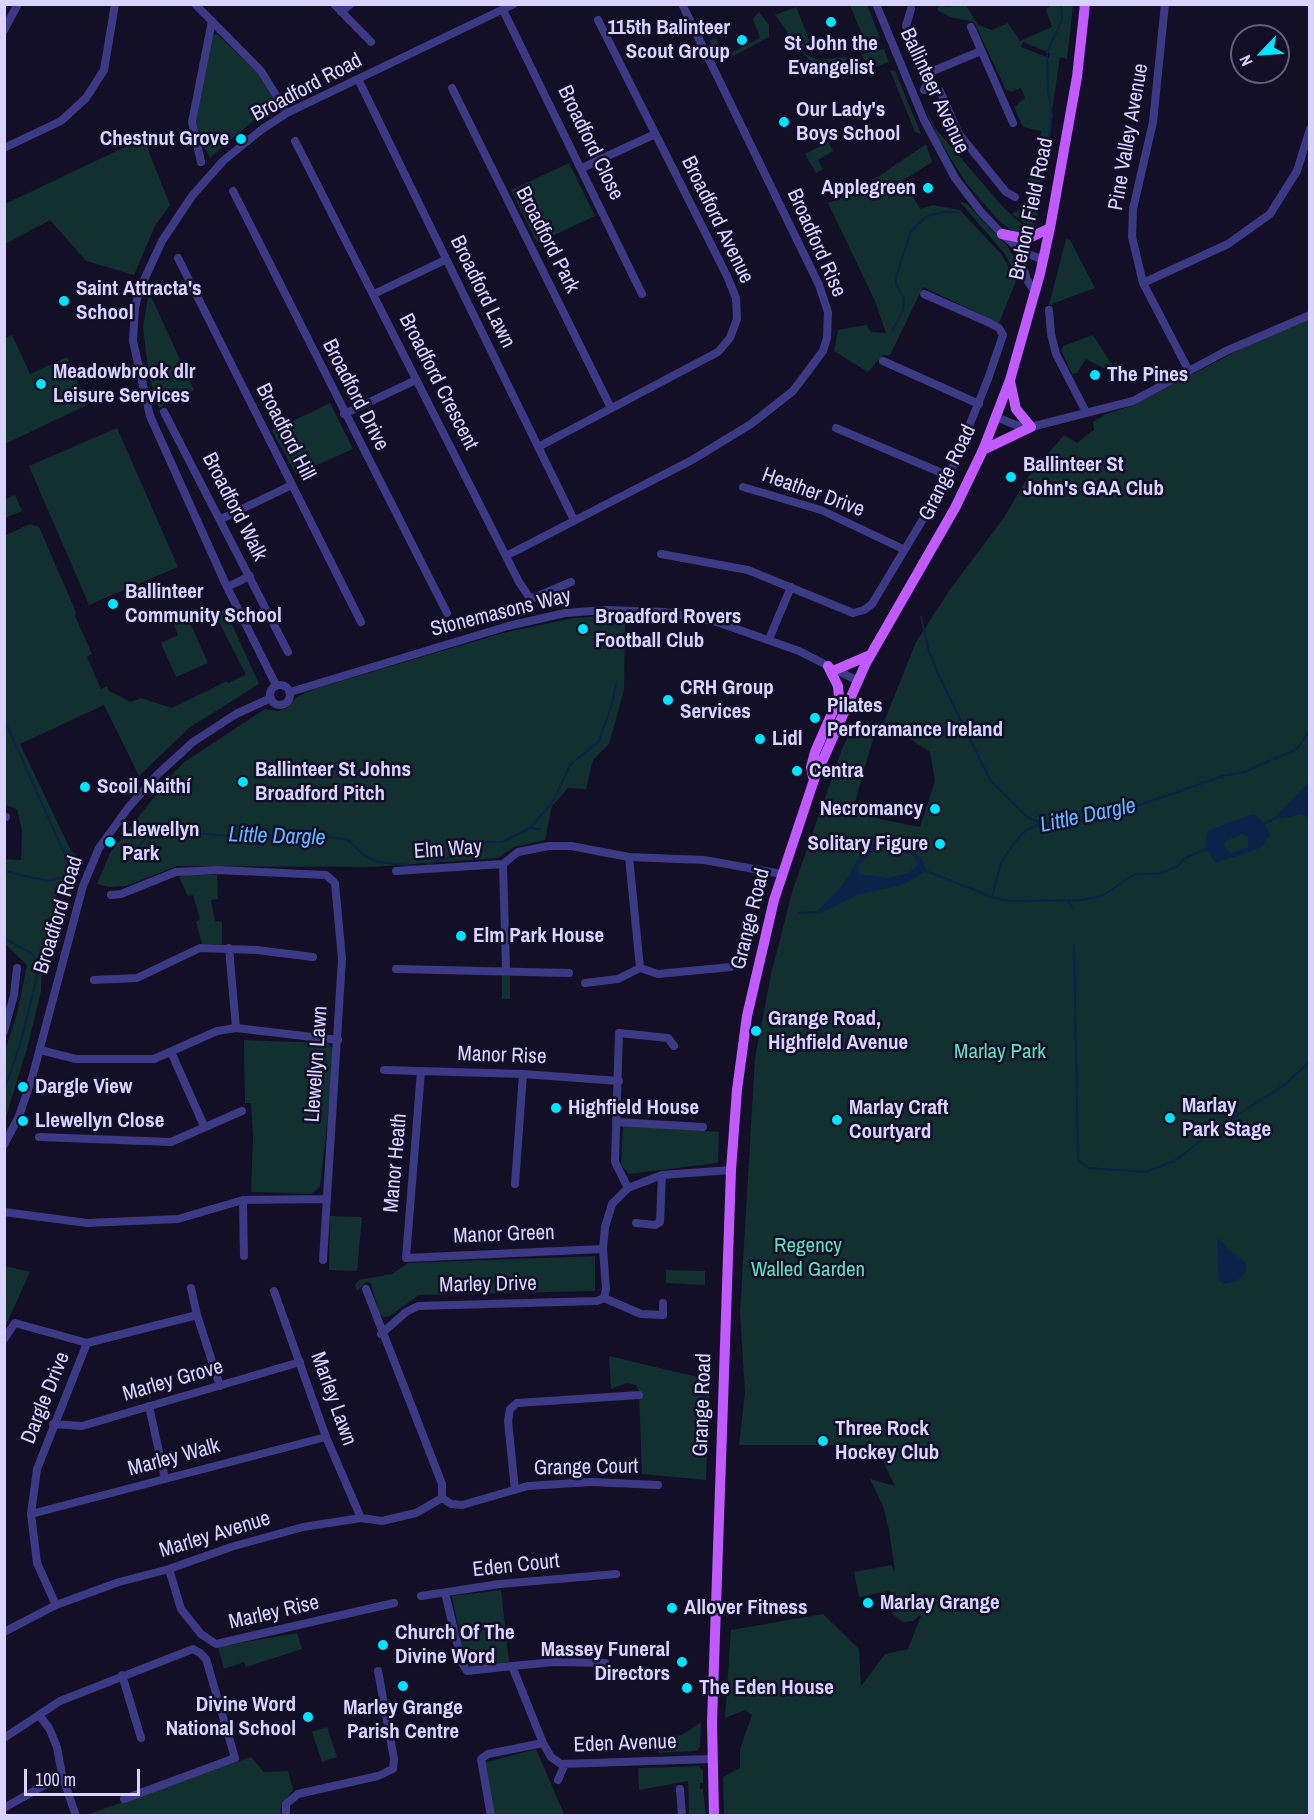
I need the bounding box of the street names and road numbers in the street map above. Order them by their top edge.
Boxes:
street label: Ballinteer Avenue [894,24,974,158]
street label: Broadford Road [247,48,367,128]
street label: Pine Valley Avenue [1104,62,1154,212]
street label: Broadford Close [551,82,629,204]
street label: Brehon Field Road [1005,136,1059,282]
street label: Broadford Avenue [675,152,759,288]
street label: Broadford Park [509,183,585,297]
street label: Broadford Rise [781,185,851,301]
street label: Broadford Lawn [444,232,520,352]
street label: Broadford Crescent [393,310,483,454]
street label: Broadford Drive [316,335,394,455]
street label: Broadford Hill [250,379,320,485]
street label: Grange Road [914,421,982,525]
street label: Broadford Walk [196,449,272,565]
street label: Heather Drive [758,463,868,523]
street label: Stonemasons Way [428,583,574,643]
street label: Elm Way [413,835,483,865]
street label: Broadford Road [29,853,89,977]
street label: Grange Road [726,866,776,972]
street label: Llewellyn Lawn [300,1005,334,1123]
street label: Manor Rise [457,1042,547,1070]
street label: Manor Heath [379,1112,413,1214]
street label: Manor Green [453,1221,555,1249]
street label: Marley Drive [439,1272,537,1298]
street label: Dargle Drive [16,1348,76,1448]
street label: Marley Lawn [304,1349,362,1449]
street label: Grange Road [689,1353,717,1457]
street label: Marley Grove [120,1355,226,1407]
street label: Marley Walk [125,1434,223,1482]
street label: Grange Court [534,1454,638,1482]
street label: Marley Avenue [157,1506,273,1564]
street label: Eden Court [471,1549,561,1583]
street label: Marley Rise [226,1590,322,1636]
street label: Eden Avenue [573,1730,677,1758]

